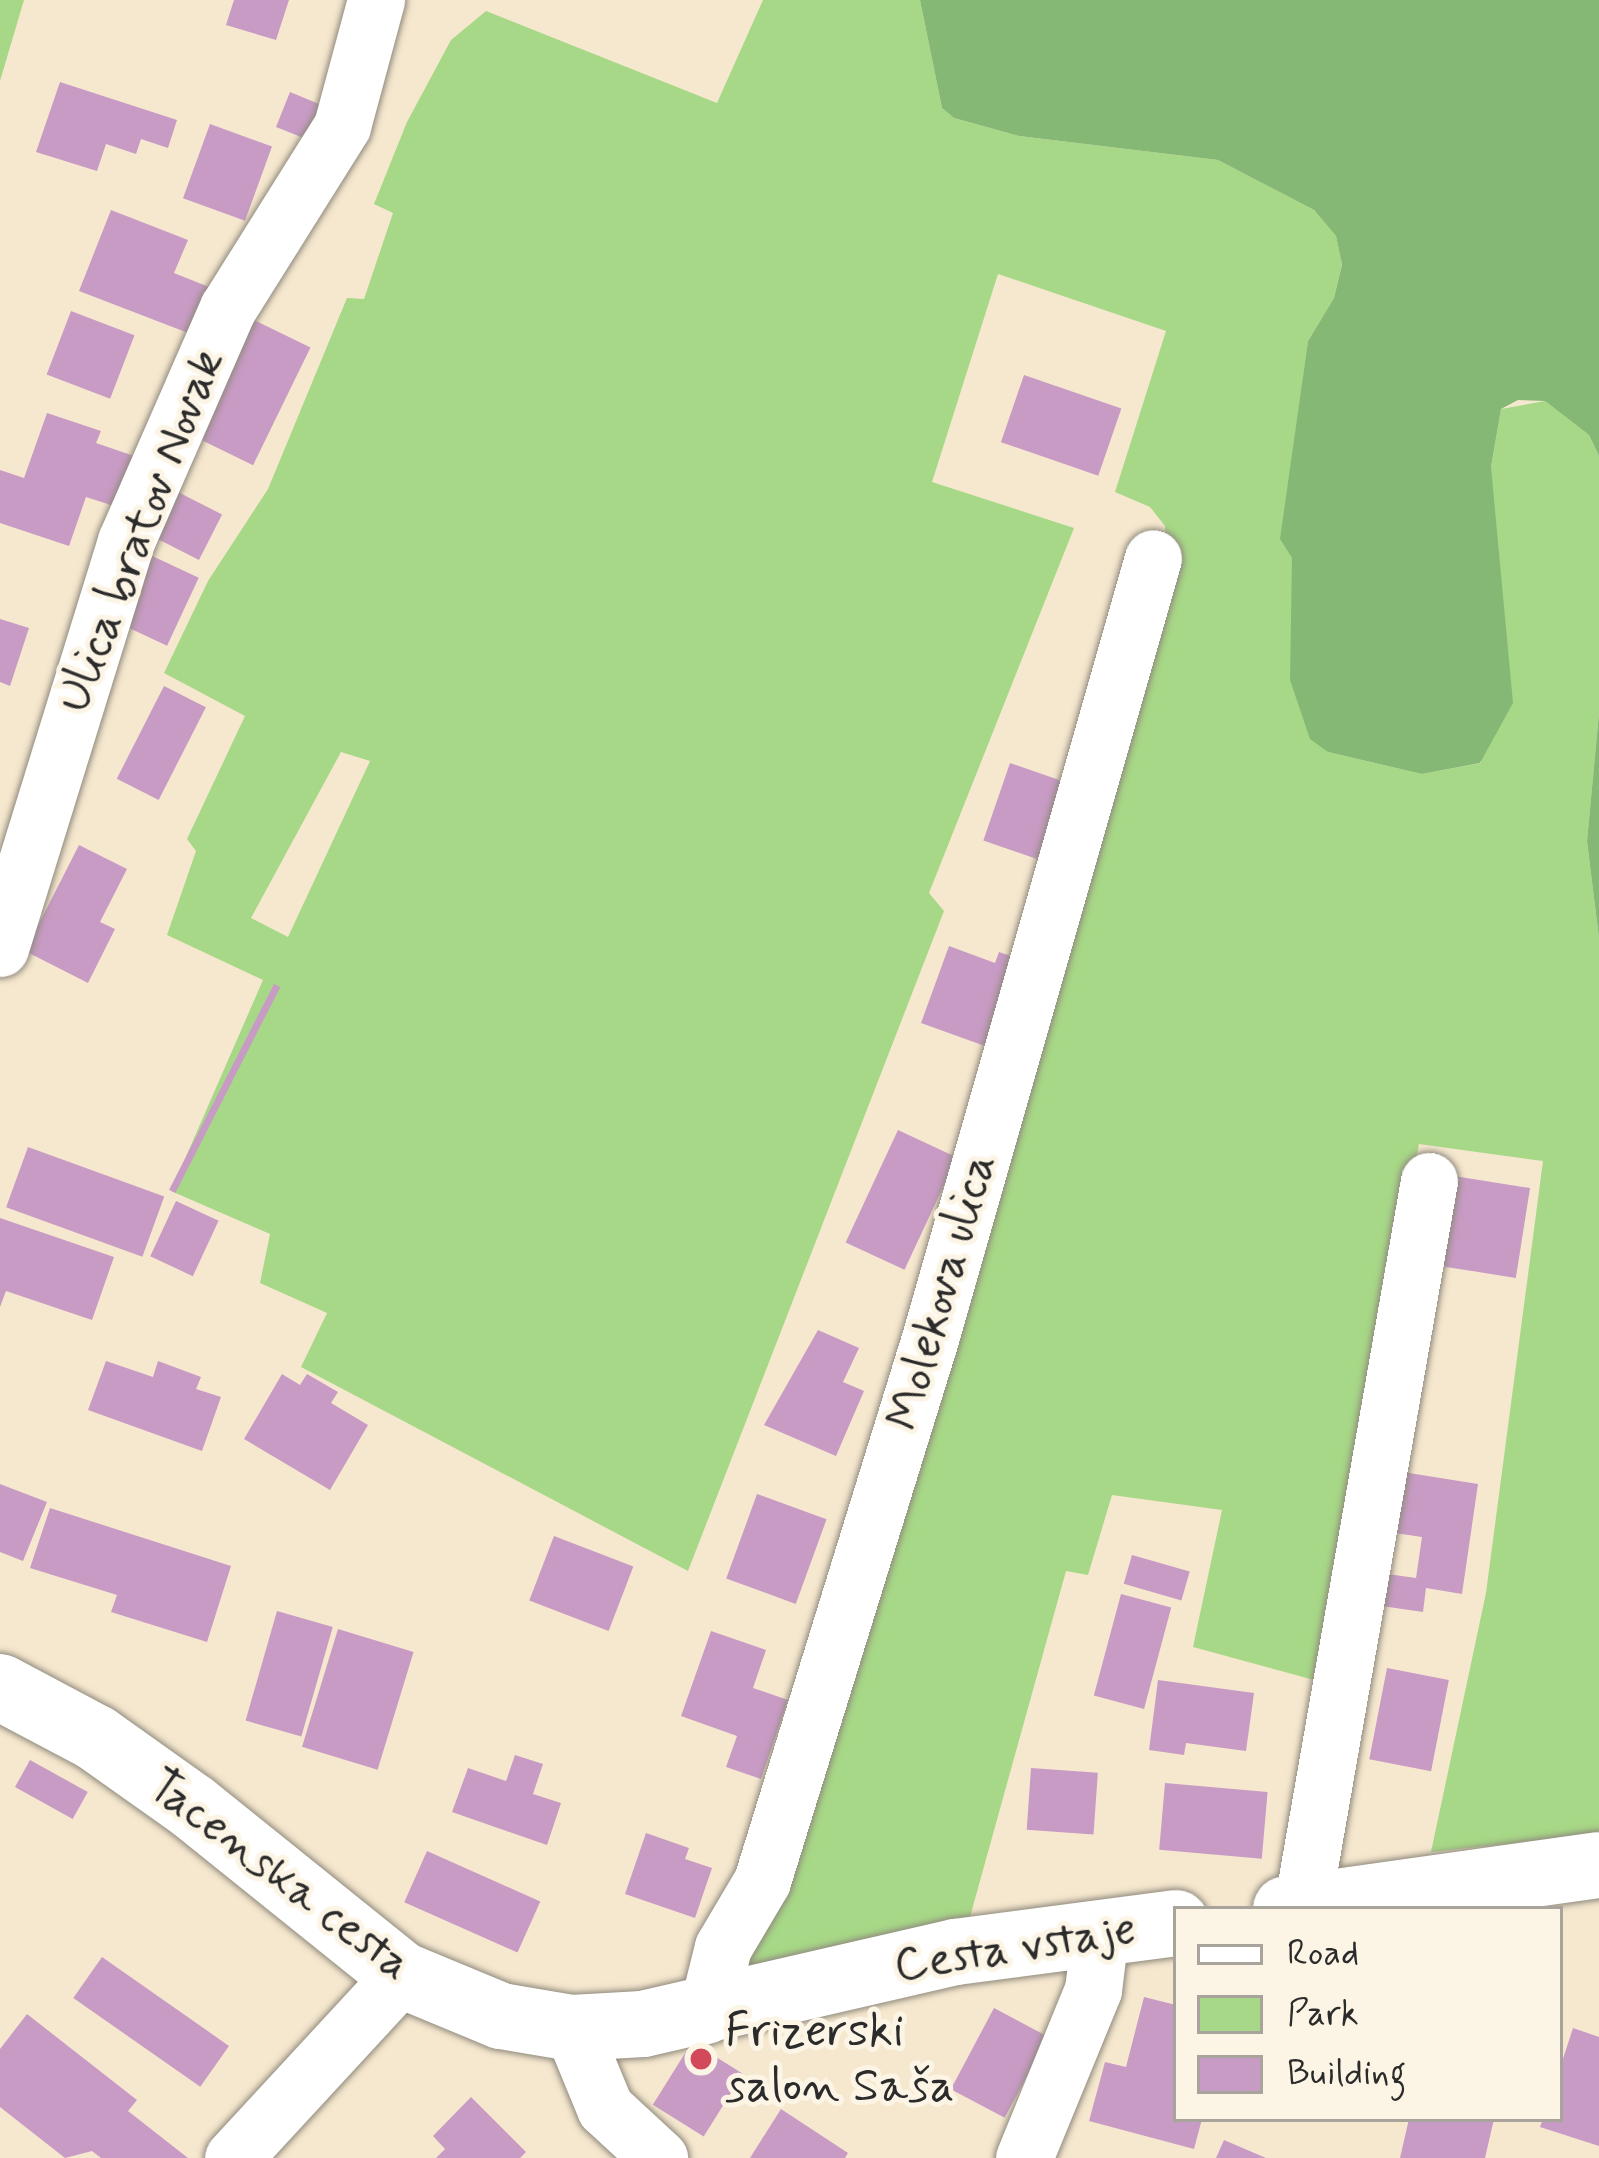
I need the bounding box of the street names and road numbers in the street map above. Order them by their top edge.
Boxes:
street label: Ulica bratov Novak [47,346,235,716]
street label: Molekova ulica [874,1145,1010,1439]
street label: Tacenska cesta [135,1757,423,1993]
street label: Cesta vstaje [890,1900,1140,1996]

